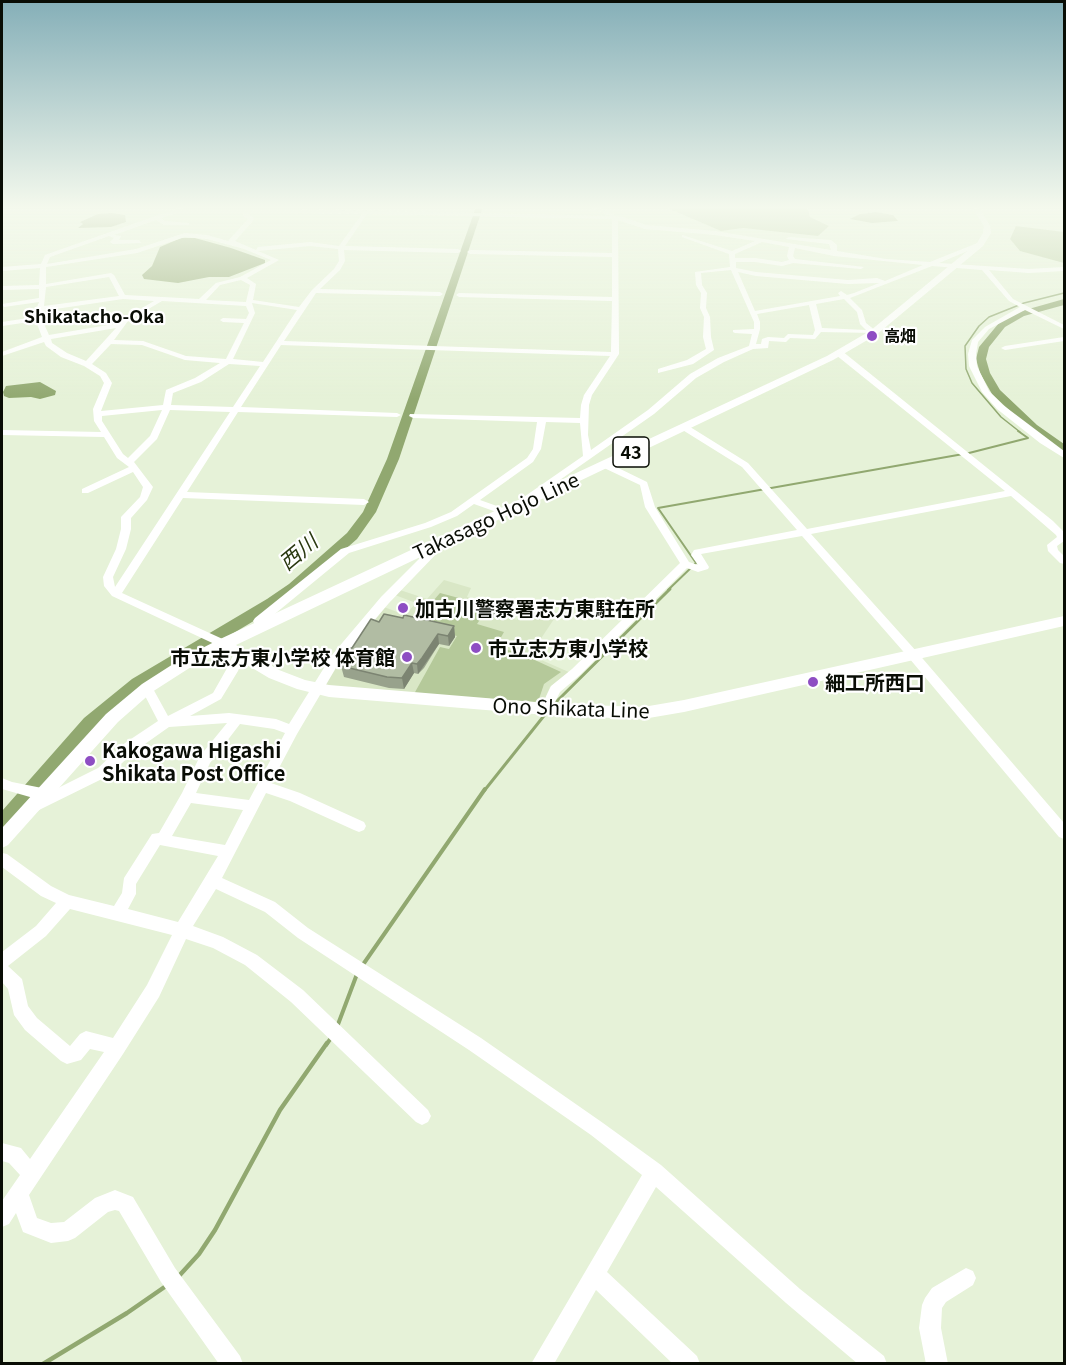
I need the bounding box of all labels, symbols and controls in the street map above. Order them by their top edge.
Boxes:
district label: Shikatacho-Oka [24,305,164,327]
place label: 高畑 [884,326,916,346]
marker: 高畑 [865,329,879,343]
road number: 43 [613,437,649,467]
street label: Takasago Hojo Line [409,467,583,565]
water label: 西川 [274,529,322,575]
place label: 加古川警察署志方東駐在所 [415,596,655,620]
marker: 加古川警察署志方東駐在所 [396,601,410,615]
place label: 市立志方東小学校 [488,636,648,660]
marker: 市立志方東小学校 [469,641,483,655]
place label: 市立志方東小学校 体育館 [170,645,395,669]
marker: 市立志方東小学校 体育館 [400,650,414,664]
place label: 細工所西口 [825,670,925,694]
marker: 細工所西口 [806,675,820,689]
street label: Ono Shikata Line [492,693,650,723]
place label: Kakogawa Higashi Shikata Post Office [102,738,285,785]
marker: Kakogawa Higashi Shikata Post Office [83,754,97,768]

